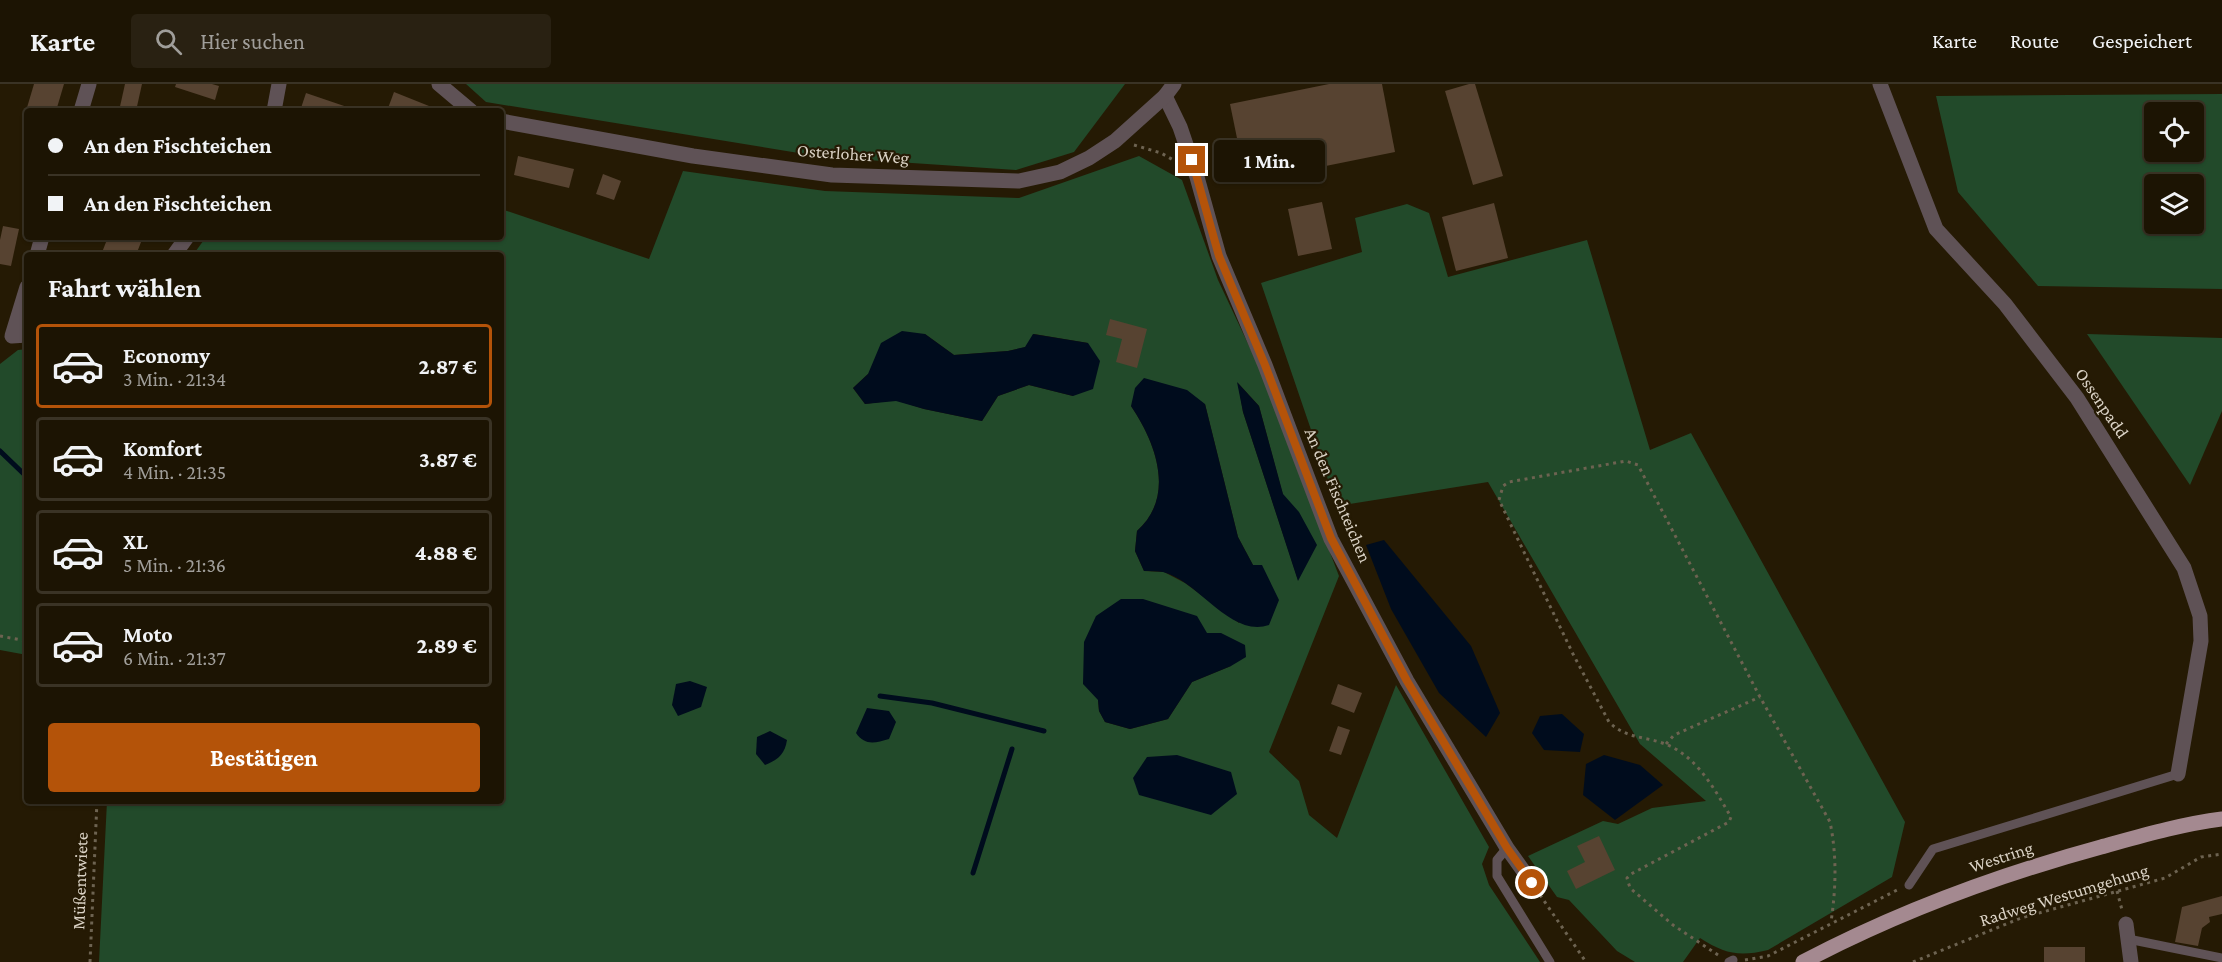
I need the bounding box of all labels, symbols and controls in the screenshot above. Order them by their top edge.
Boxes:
search box [131,14,551,68]
icon: search [152,25,185,58]
text: Karte [30,26,95,57]
text: Hier suchen [200,29,305,54]
text: Karte [1932,29,1977,53]
text: Route [2010,29,2059,53]
text: Gespeichert [2092,29,2192,53]
map controls [2144,102,2204,234]
button: locate [2144,102,2204,162]
text: An den Fischteichen [84,133,272,158]
callout: 1 Min. [1213,139,1324,181]
street label: Osterloher Weg [796,140,910,168]
route end [1178,146,1205,173]
text: 1 Min. [1244,150,1295,172]
button: layers [2144,174,2204,234]
text: An den Fischteichen [84,191,272,216]
text: Fahrt wählen [48,273,201,303]
icon: car [51,339,105,393]
text: Economy [123,343,210,368]
text: 2.87 € [418,354,477,379]
street label: Ossenpadd [2071,364,2133,442]
text: 3 Min. · 21:34 [123,368,226,390]
street label: An den Fischteichen [1301,425,1376,566]
icon: car [51,432,105,486]
text: Komfort [123,436,202,461]
text: 3.87 € [419,447,477,472]
text: 4 Min. · 21:35 [123,461,226,483]
icon: car [51,525,105,579]
text: XL [123,529,148,554]
text: 4.88 € [415,540,477,565]
text: 5 Min. · 21:36 [123,554,226,576]
icon: car [51,618,105,672]
text: Moto [123,622,173,647]
text: 2.89 € [416,633,477,658]
text: 6 Min. · 21:37 [123,647,226,669]
button: Bestätigen [48,723,480,792]
street label: Müßentwiete [68,832,92,930]
street label: Westring [1966,837,2036,877]
street label: Radweg Westumgehung [1977,860,2151,930]
route start [1518,869,1545,896]

